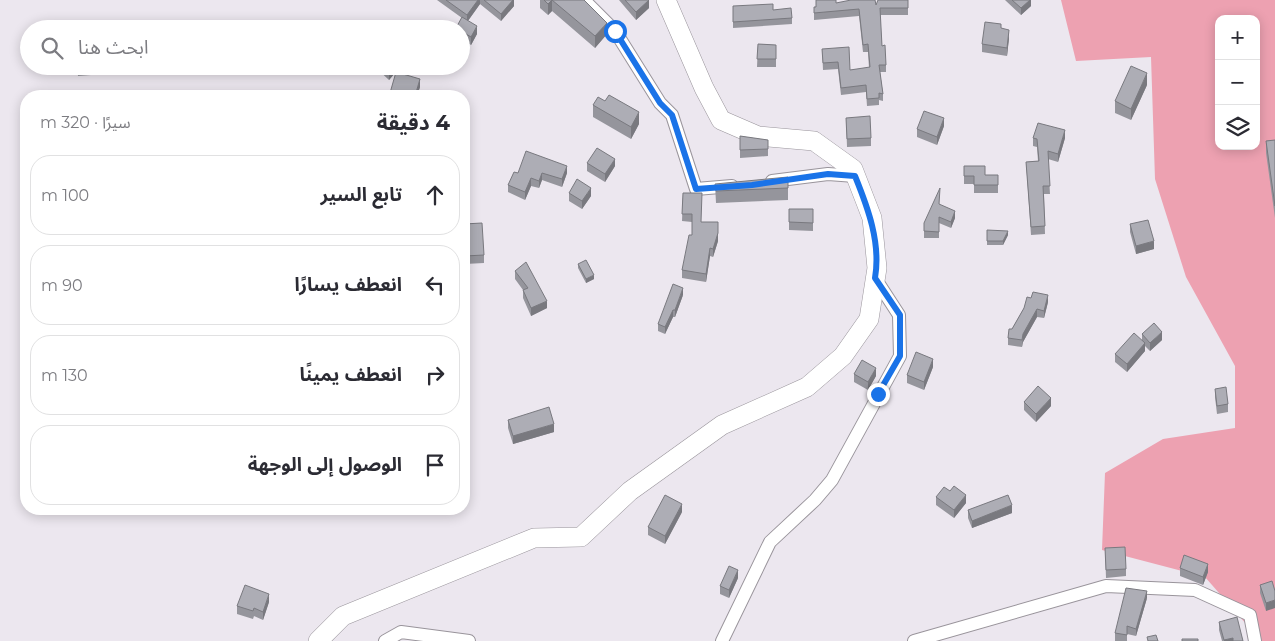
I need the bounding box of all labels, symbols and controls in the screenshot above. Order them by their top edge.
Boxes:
map controls [1215,15,1260,150]
button: + [1215,15,1260,60]
search box [20,20,470,75]
route start [604,20,627,43]
icon: search [38,34,66,62]
text: ابحث هنا [78,36,148,59]
button: − [1215,60,1260,105]
button: layers [1215,105,1260,150]
text: 4 دقيقة [377,110,450,135]
text: سيرًا · 320 m [40,113,130,132]
icon: ahead [421,181,449,209]
text: تابع السير [320,183,402,206]
text: 100 m [41,186,89,205]
icon: left [421,271,449,299]
text: انعطف يسارًا [295,273,402,296]
text: 90 m [41,276,83,295]
icon: right [421,361,449,389]
text: انعطف يمينًا [299,363,402,386]
text: 130 m [41,366,88,385]
route end [867,383,890,406]
icon: arrive [421,451,449,479]
text: الوصول إلى الوجهة [248,453,402,476]

